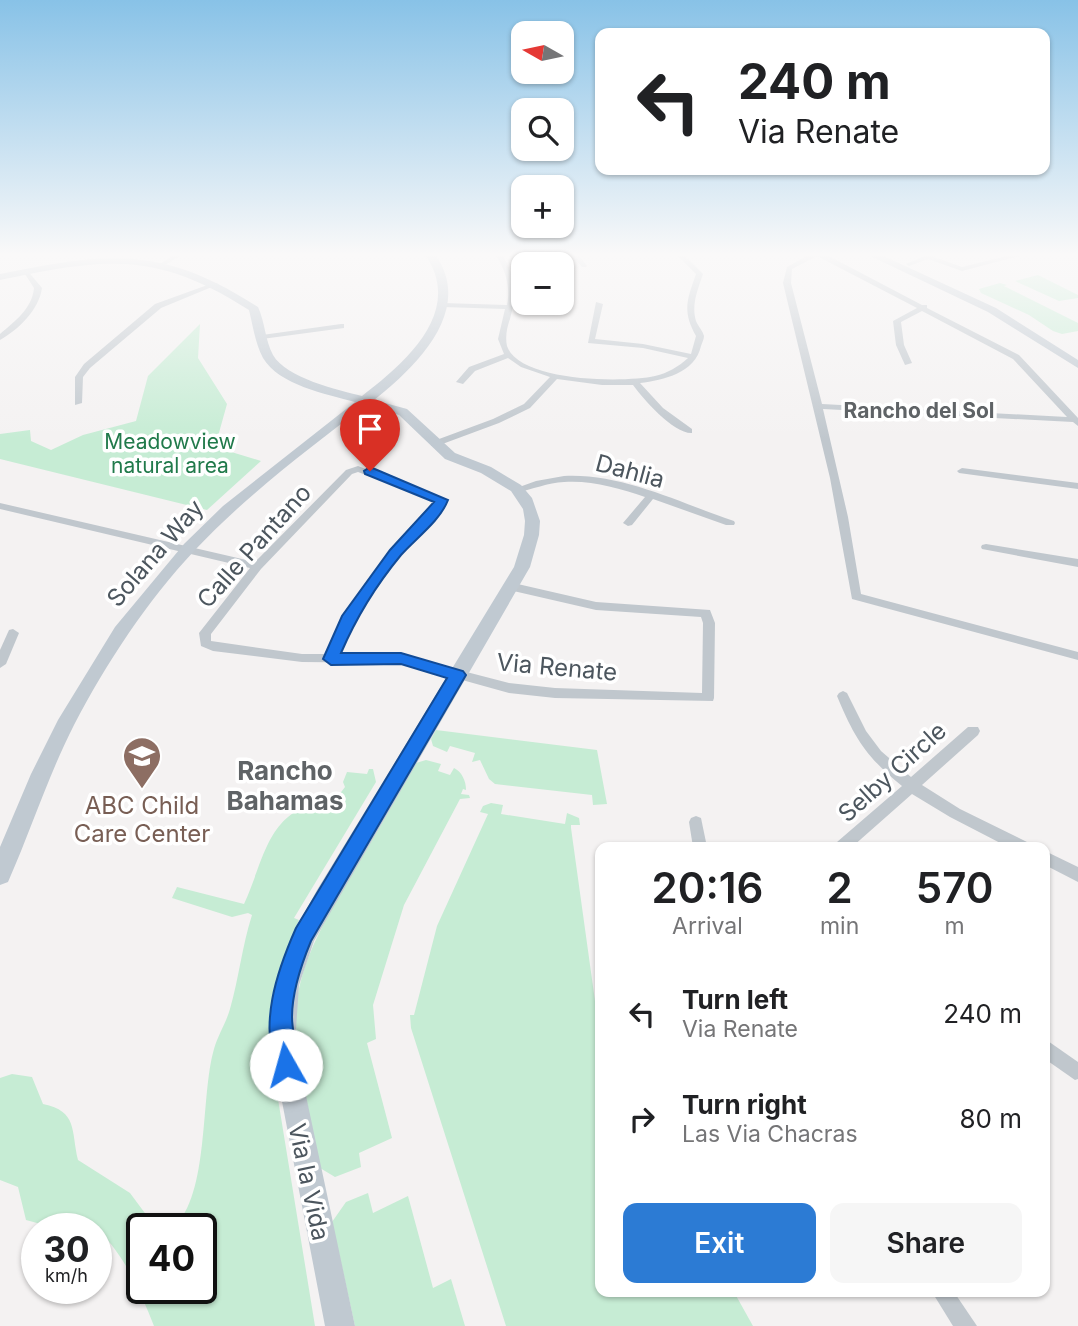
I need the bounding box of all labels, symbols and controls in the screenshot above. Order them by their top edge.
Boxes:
north arrow [511,21,574,84]
map controls [511,21,574,315]
text: 240 m [738,52,891,111]
icon: left [623,56,714,147]
button: search [511,98,574,161]
text: Via Renate [738,112,899,151]
button: + [511,175,574,238]
button: − [511,252,574,315]
district label: Rancho del Sol [844,398,994,423]
pin [340,399,400,471]
icon: arrive [351,410,389,448]
park label: Meadowview natural area [104,429,236,478]
street label: Dahlia [592,448,668,494]
street label: Calle Pantano [191,478,317,614]
street label: Solana Way [101,493,209,613]
street label: Via Renate [495,647,619,687]
street label: Selby Circle [832,716,952,828]
school or university icon: ABC Child Care Center [121,735,163,790]
district label: Rancho Bahamas [227,755,343,816]
place label: ABC Child Care Center [74,791,210,848]
text: 20:16 [652,862,763,913]
text: 2 [827,862,853,913]
text: 570 [916,862,993,913]
text: Arrival [672,912,743,940]
text: min [820,912,859,940]
text: m [945,912,965,940]
text: Turn left [682,984,788,1015]
icon: left [623,995,661,1033]
text: 240 m [943,998,1022,1029]
text: Via Renate [682,1015,798,1043]
position arrow [249,1028,323,1102]
text: Turn right [682,1089,807,1120]
icon: right [623,1100,661,1138]
text: 80 m [959,1103,1022,1134]
text: Las Via Chacras [682,1120,858,1148]
street label: Via la Vida [282,1121,336,1243]
button: Exit [623,1203,816,1283]
button: Share [830,1203,1022,1283]
speed limit sign: 40 [126,1213,217,1304]
text: 30 [43,1228,90,1270]
text: km/h [45,1265,88,1286]

